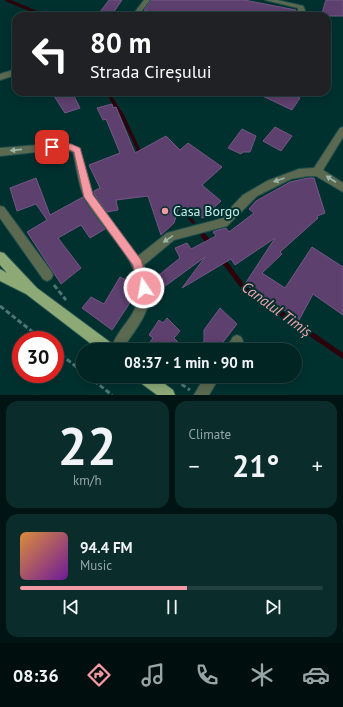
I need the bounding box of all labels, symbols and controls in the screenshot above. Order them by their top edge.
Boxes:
text: 80 m [90,24,151,61]
icon: left [24,28,76,80]
text: Strada Cireșului [90,60,212,83]
pin [35,130,69,164]
icon: arrive [41,136,63,158]
one-way arrow [10,147,22,154]
one-way arrow [325,175,336,183]
one-way arrow [273,178,285,184]
place label: Casa Borgo [173,202,240,220]
marker: Casa Borgo [160,206,170,216]
one-way arrow [162,235,173,243]
position arrow [123,267,165,309]
water label: Canalul Timiș [238,277,316,341]
speed limit sign: 30 [12,331,64,383]
text: 08:37 · 1 min · 90 m [124,353,254,372]
text: 22 [58,412,117,479]
text: Climate [189,426,231,443]
text: 21° [232,446,279,485]
text: − [189,452,200,480]
text: + [312,452,323,480]
text: km/h [73,472,102,489]
text: 94.4 FM [80,538,133,557]
text: Music [80,557,112,574]
icon: previous [60,596,82,618]
icon: pause [161,596,183,618]
icon: next [262,596,284,618]
icon: directions [85,661,113,689]
icon: music [139,661,167,689]
icon: phone [193,661,221,689]
icon: climate [248,661,276,689]
icon: car [302,661,330,689]
text: 08:36 [13,664,59,687]

